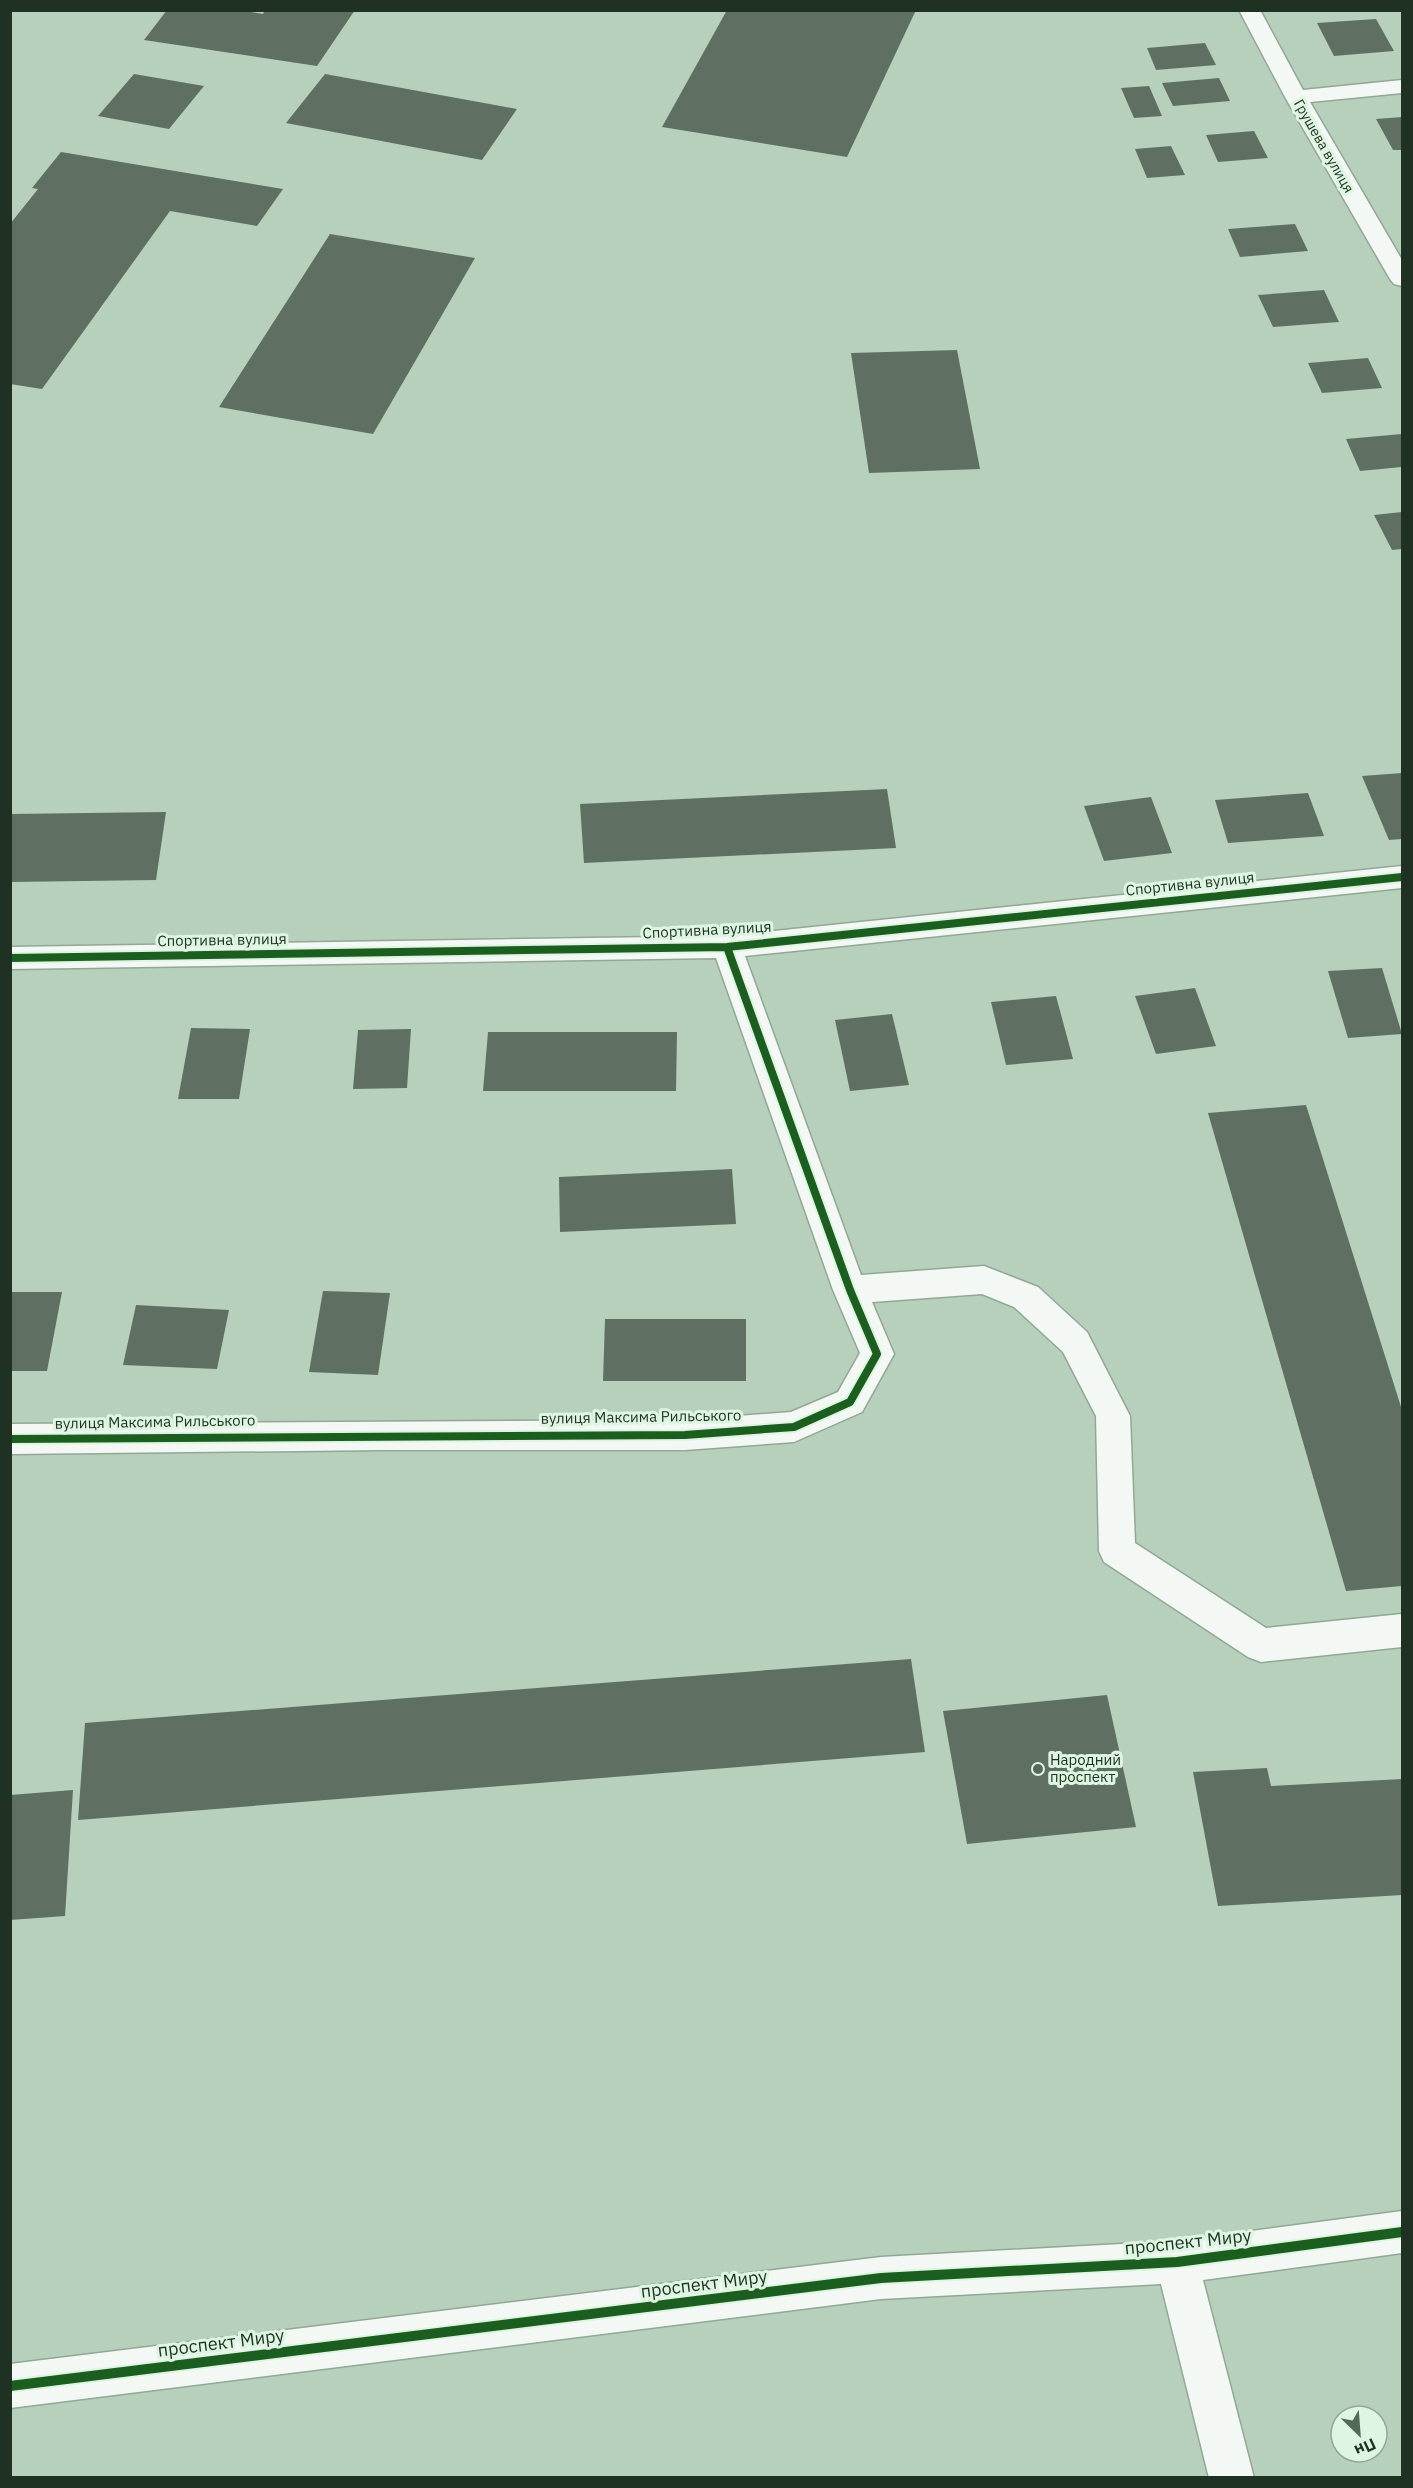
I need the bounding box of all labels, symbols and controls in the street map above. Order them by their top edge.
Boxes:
street label: Грушева вулиця [1290,96,1358,196]
street label: Спортивна вулиця [1125,867,1255,900]
street label: Спортивна вулиця [642,917,772,942]
street label: Спортивна вулиця [157,929,287,950]
street label: вулиця Максима Рильського [541,1405,741,1428]
street label: вулиця Максима Рильського [55,1410,255,1433]
place label: Народний проспект [1050,1750,1121,1786]
marker: Народний проспект [1031,1762,1045,1776]
street label: проспект Миру [1123,2223,1252,2260]
street label: проспект Миру [639,2264,769,2303]
street label: проспект Миру [156,2323,286,2362]
north arrow [1329,2404,1389,2464]
text: Пн [1352,2434,1379,2461]

